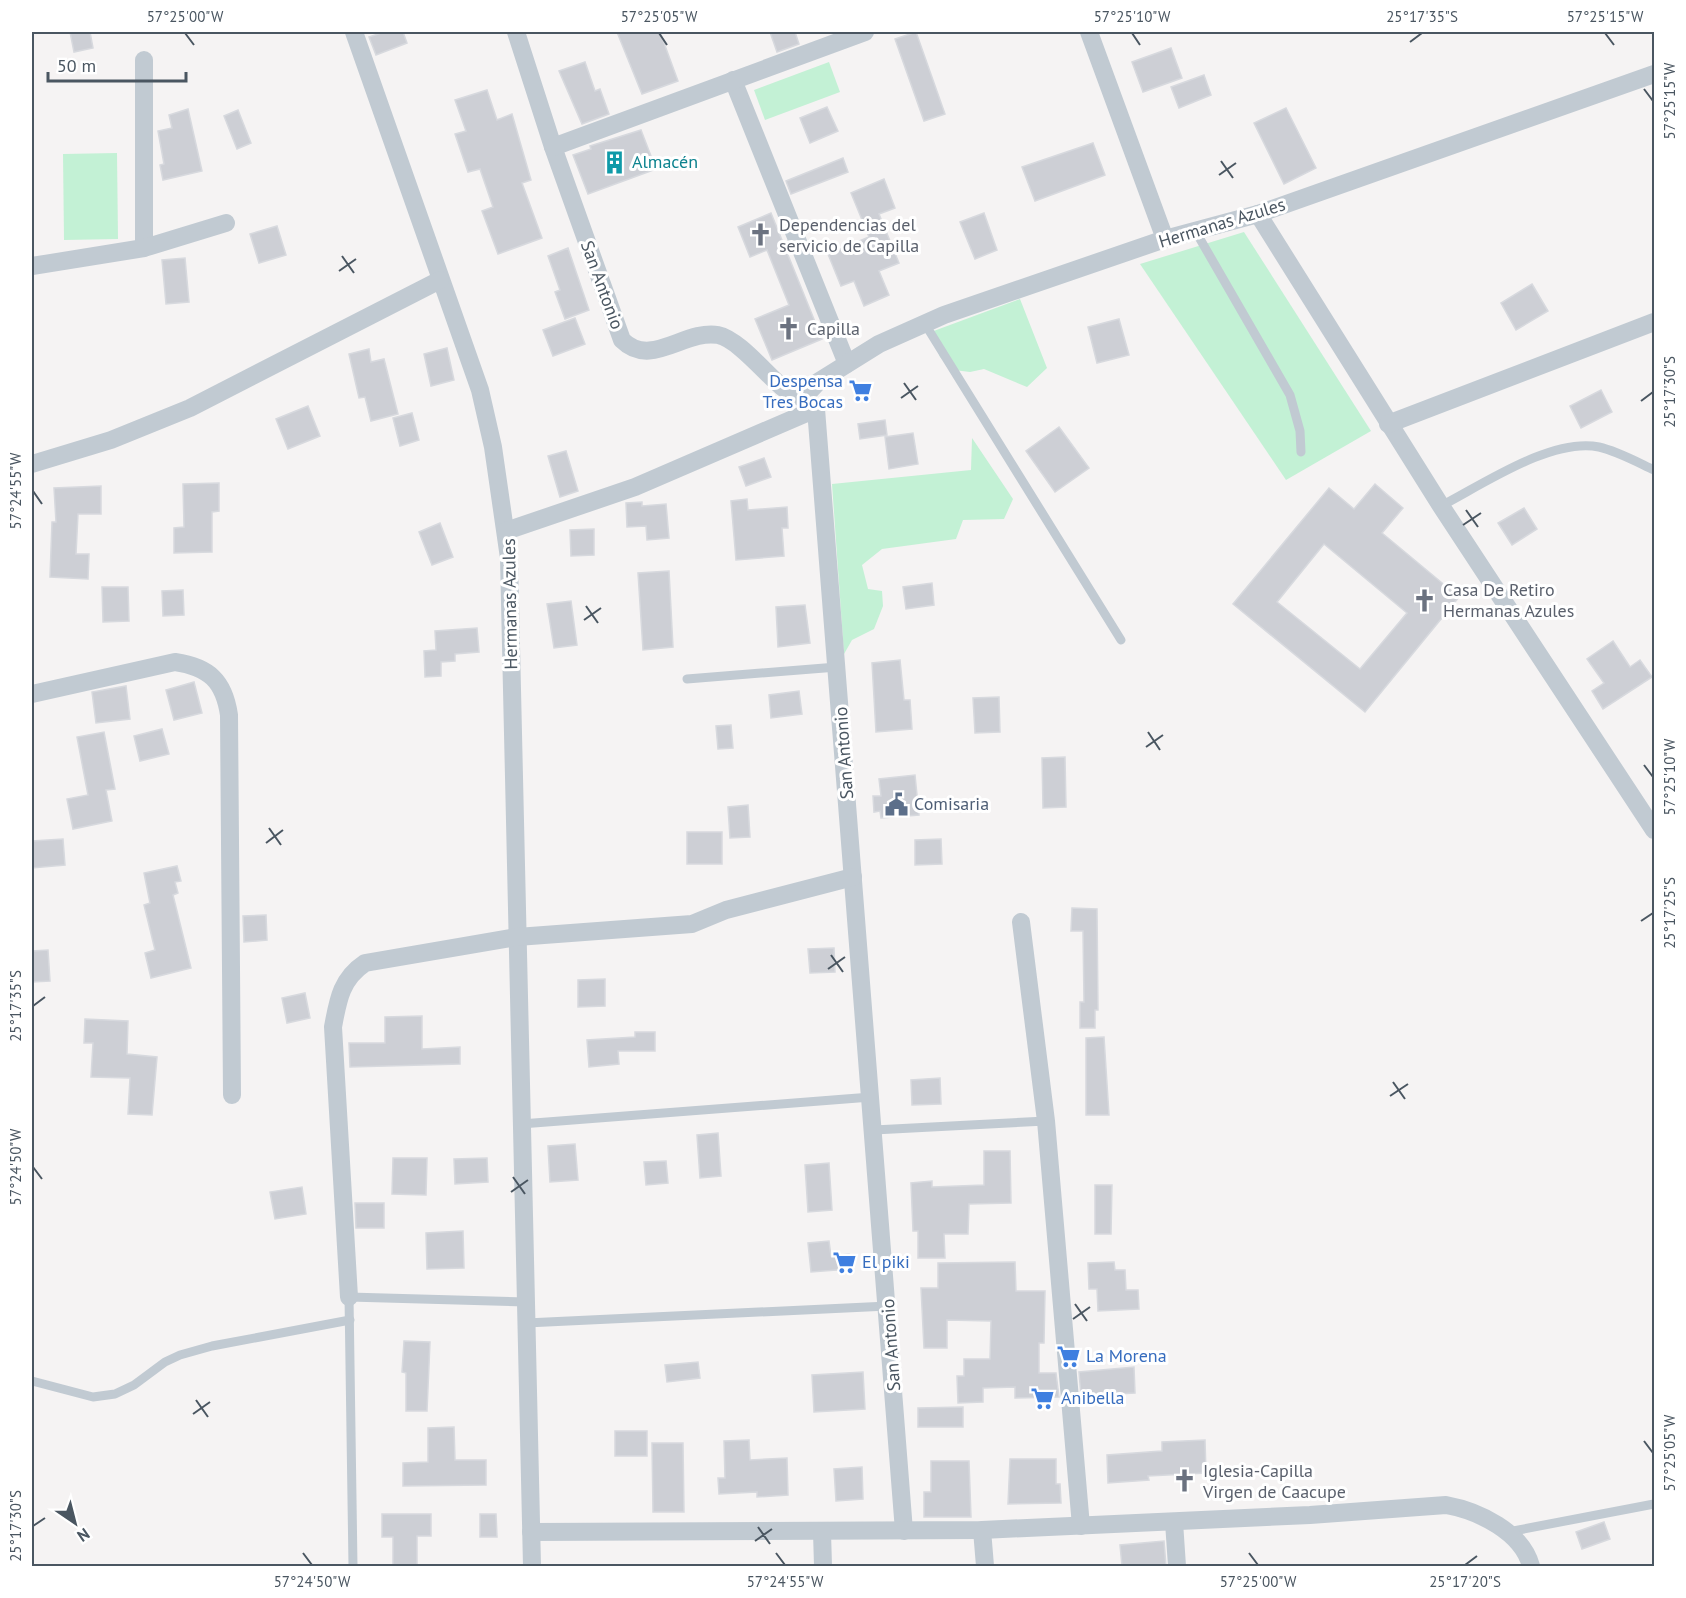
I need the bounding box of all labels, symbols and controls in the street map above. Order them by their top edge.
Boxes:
text: 57°25'00"W [147,7,224,26]
text: 57°25'05"W [621,7,698,26]
text: 57°25'10"W [1094,7,1171,26]
text: 25°17'35"S [1386,7,1458,26]
text: 57°25'15"W [1567,7,1644,26]
scale bar [48,45,186,83]
text: 50 m [57,54,96,77]
text: 57°25'15"W [1660,62,1679,139]
building icon: Almacén [601,149,627,175]
place label: Almacén [632,150,698,173]
street label: Hermanas Azules [1156,192,1288,253]
place label: Dependencias del servicio de Capilla [779,213,919,257]
church icon: Dependencias del servicio de Capilla [748,222,774,248]
street label: San Antonio [576,237,629,332]
church icon: Capilla [776,316,802,342]
place label: Capilla [807,317,860,340]
text: 25°17'30"S [1660,356,1679,428]
place label: Despensa Tres Bocas [762,369,843,413]
supermarket icon: Despensa Tres Bocas [848,378,874,404]
text: 57°24'55"W [6,452,25,529]
street label: Hermanas Azules [497,538,522,670]
place label: Casa De Retiro Hermanas Azules [1443,578,1574,622]
church icon: Casa De Retiro Hermanas Azules [1412,587,1438,613]
street label: San Antonio [829,706,858,800]
text: 57°25'10"W [1660,738,1679,815]
public building icon: Comisaria [883,791,909,817]
place label: Comisaria [914,792,989,815]
text: 25°17'25"S [1660,877,1679,949]
text: 25°17'35"S [6,970,25,1042]
text: 57°24'50"W [6,1128,25,1205]
supermarket icon: El piki [831,1249,857,1275]
place label: El piki [862,1250,910,1273]
street label: San Antonio [876,1298,905,1392]
supermarket icon: La Morena [1055,1343,1081,1369]
place label: La Morena [1086,1344,1167,1367]
supermarket icon: Anibella [1030,1385,1056,1411]
place label: Anibella [1061,1386,1125,1409]
text: 57°25'05"W [1660,1414,1679,1491]
place label: Iglesia-Capilla Virgen de Caacupe [1202,1459,1346,1503]
church icon: Iglesia-Capilla Virgen de Caacupe [1172,1468,1198,1494]
text: 25°17'30"S [6,1490,25,1562]
north arrow [45,1493,105,1553]
text: N [74,1524,94,1546]
text: 57°24'50"W [274,1572,351,1591]
text: 57°24'55"W [747,1572,824,1591]
text: 57°25'00"W [1220,1572,1297,1591]
text: 25°17'20"S [1429,1572,1501,1591]

